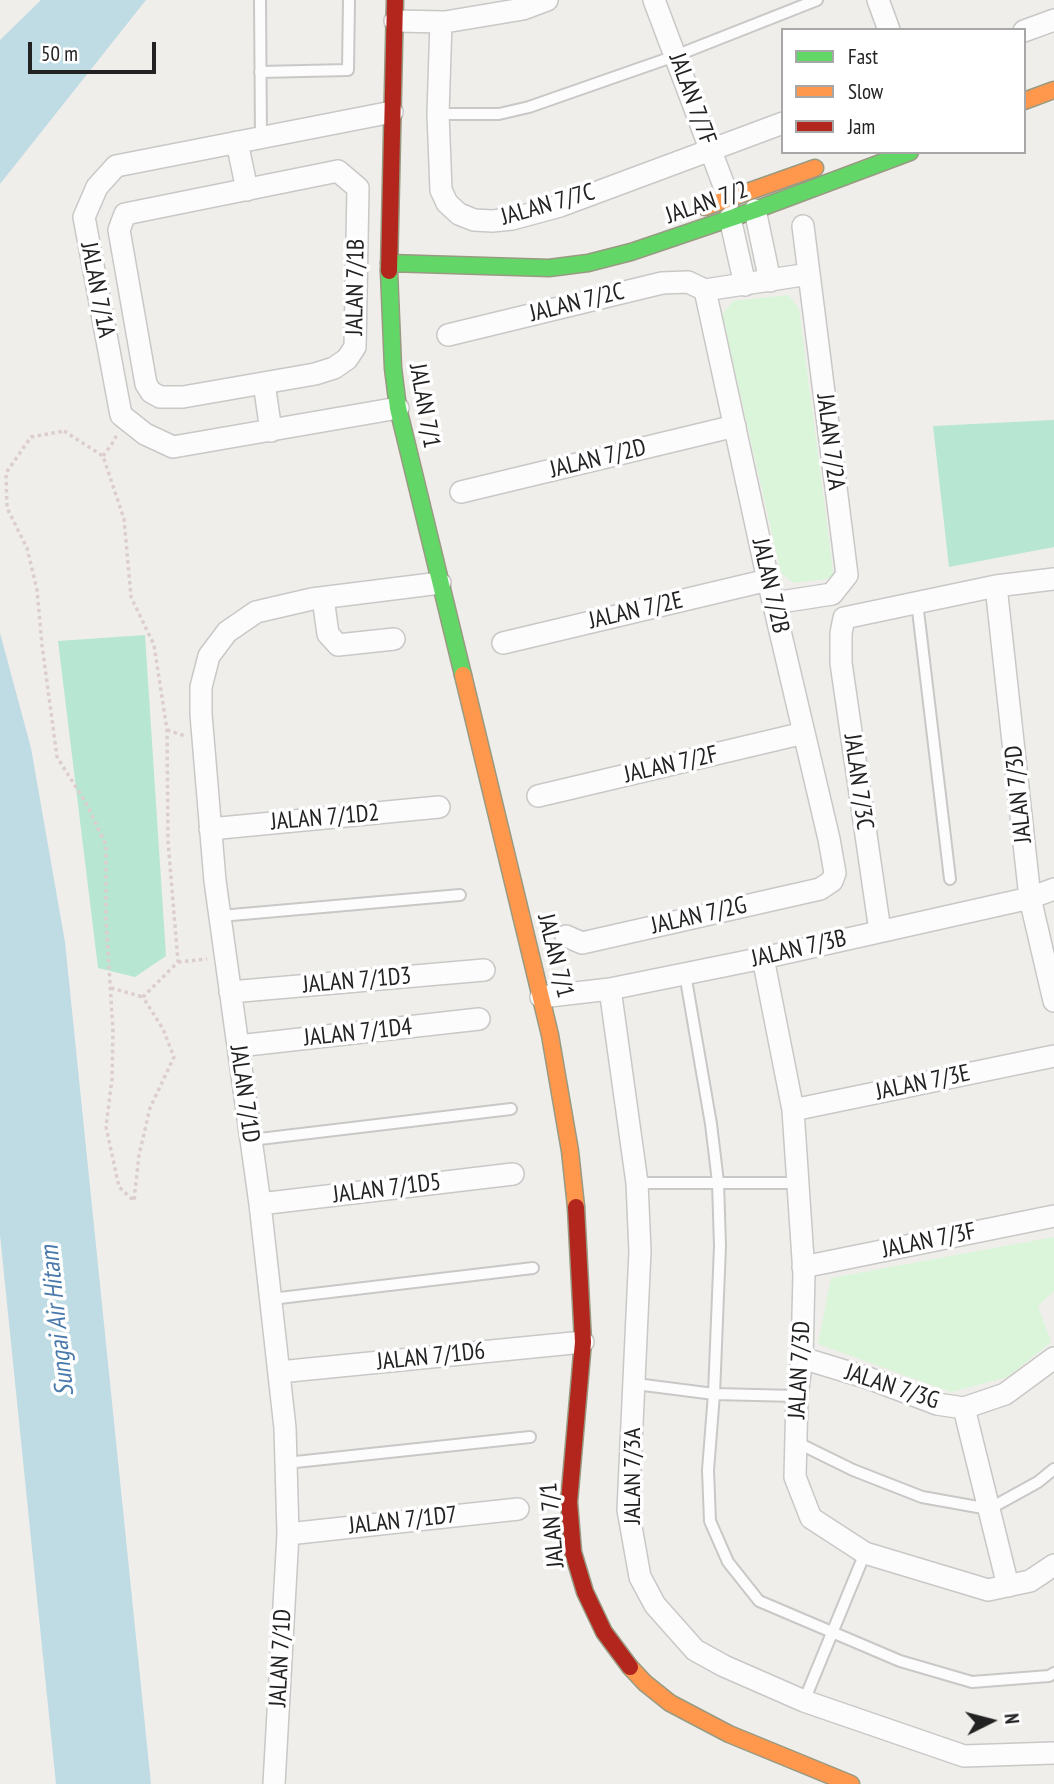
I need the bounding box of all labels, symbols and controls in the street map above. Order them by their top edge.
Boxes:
scale bar [32,28,159,72]
legend [781,28,1026,154]
text: 50 m [41,40,78,67]
text: Fast [848,43,878,70]
street label: JALAN 7/7F [662,49,722,149]
text: Slow [848,78,883,105]
text: Jam [848,113,875,140]
street label: JALAN 7/2 [662,176,752,230]
street label: JALAN 7/7C [498,178,598,232]
street label: JALAN 7/1B [341,238,371,336]
street label: JALAN 7/1A [74,240,120,340]
street label: JALAN 7/2C [527,277,627,329]
street label: JALAN 7/1 [402,362,446,450]
street label: JALAN 7/2A [810,392,850,492]
street label: JALAN 7/2D [547,433,649,485]
street label: JALAN 7/2B [745,536,795,636]
street label: JALAN 7/2E [586,586,686,636]
street label: JALAN 7/3C [837,732,879,832]
street label: JALAN 7/2F [621,740,721,790]
street label: JALAN 7/3D [1000,744,1038,844]
street label: JALAN 7/1D2 [270,799,380,837]
street label: JALAN 7/2G [648,891,750,941]
street label: JALAN 7/1 [531,911,579,1001]
street label: JALAN 7/3B [749,924,849,974]
street label: JALAN 7/1D3 [302,962,412,1000]
street label: JALAN 7/1D4 [302,1013,414,1053]
street label: JALAN 7/1D [223,1044,265,1144]
street label: JALAN 7/3E [873,1059,973,1107]
street label: JALAN 7/1D5 [331,1168,443,1210]
street label: JALAN 7/3F [879,1217,979,1265]
water label: Sungai Air Hitam [35,1244,81,1398]
street label: JALAN 7/3D [783,1320,817,1420]
street label: JALAN 7/1D6 [375,1337,487,1377]
street label: JALAN 7/3G [841,1358,943,1416]
street label: JALAN 7/3A [619,1428,647,1524]
street label: JALAN 7/1 [535,1481,571,1569]
street label: JALAN 7/1D7 [347,1501,459,1541]
street label: JALAN 7/1D [264,1608,298,1708]
north arrow [956,1686,1026,1756]
text: N [999,1712,1024,1725]

